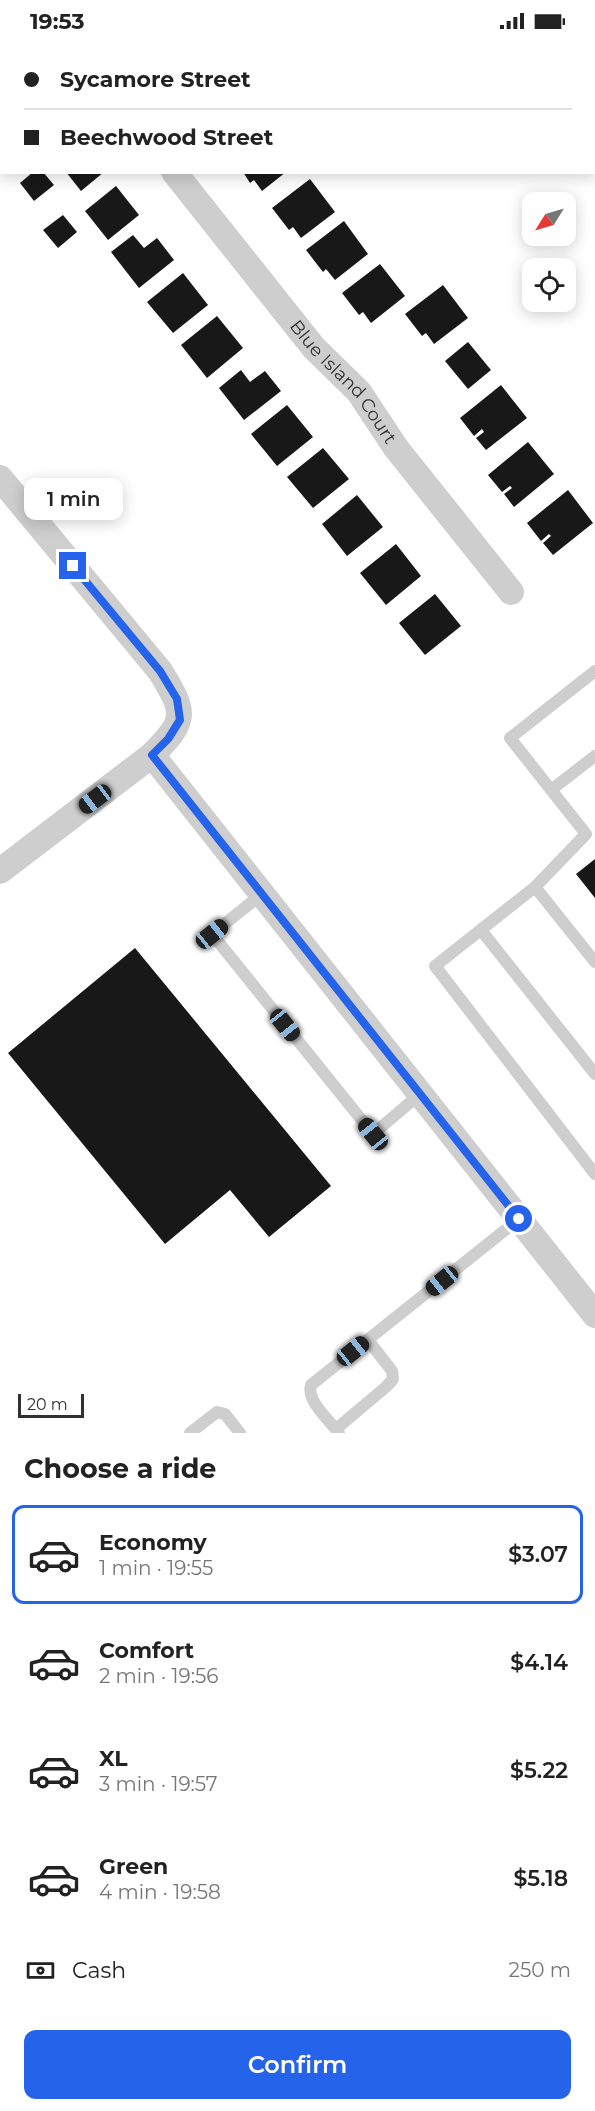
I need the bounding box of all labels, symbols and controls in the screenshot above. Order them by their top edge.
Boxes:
text: 19:53 [30,8,84,35]
text: Sycamore Street [60,66,251,93]
text: Beechwood Street [60,124,273,151]
north arrow [522,192,576,246]
map controls [522,192,576,312]
button: locate [522,258,576,312]
street label: Blue Island Court [285,316,401,448]
callout: 1 min [23,479,122,521]
text: 1 min [47,487,100,511]
route end [59,552,86,579]
car [75,781,115,817]
car [192,916,232,952]
car [267,1005,303,1045]
car [355,1114,391,1154]
route start [505,1205,532,1232]
car [422,1263,462,1299]
car [333,1333,373,1369]
scale bar [18,1391,84,1418]
text: 20 m [27,1395,68,1414]
text: Choose a ride [24,1452,216,1485]
icon: car [27,1528,81,1582]
text: Economy [99,1529,207,1556]
text: $3.07 [508,1541,568,1568]
text: 1 min · 19:55 [99,1556,213,1580]
icon: car [27,1636,81,1690]
text: Comfort [99,1637,194,1664]
text: $4.14 [510,1649,568,1676]
text: 2 min · 19:56 [99,1664,218,1688]
icon: car [27,1744,81,1798]
text: XL [99,1745,128,1772]
text: $5.22 [510,1757,568,1784]
text: 3 min · 19:57 [99,1772,218,1796]
icon: car [27,1852,81,1906]
text: Green [99,1853,168,1880]
text: $5.18 [514,1865,568,1892]
text: 4 min · 19:58 [99,1880,221,1904]
icon: cash [24,1954,57,1987]
text: Cash [72,1957,126,1984]
text: 250 m [509,1958,571,1982]
button: Confirm [24,2030,571,2099]

